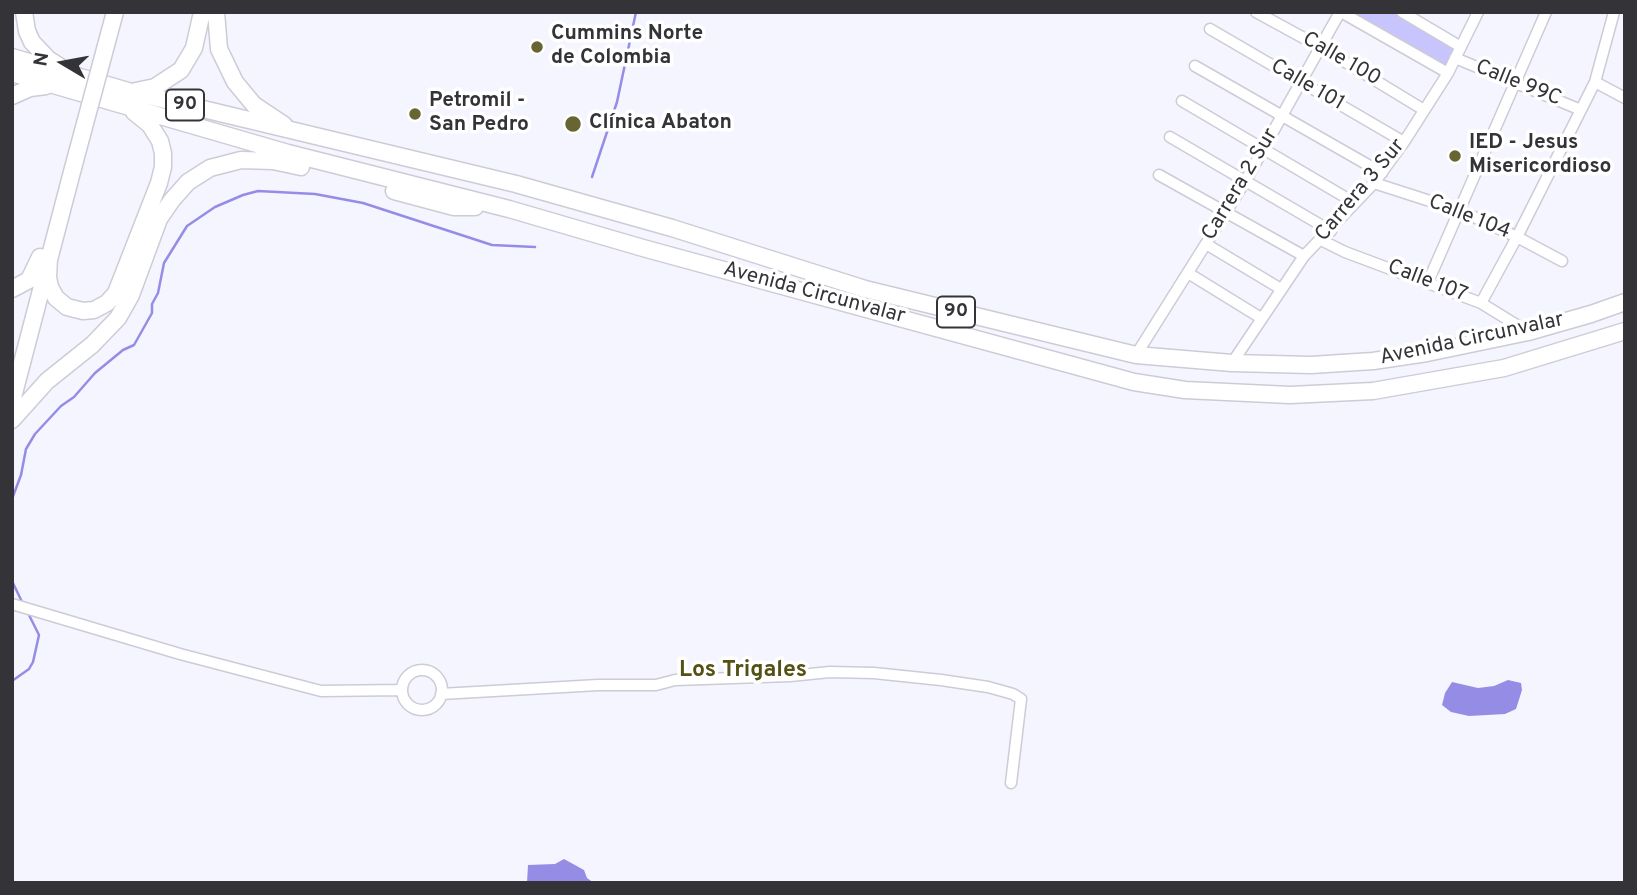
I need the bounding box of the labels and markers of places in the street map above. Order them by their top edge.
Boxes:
place label: Cummins Norte de Colombia [551,22,703,72]
marker: Cummins Norte de Colombia [529,39,545,55]
place label: Petromil - San Pedro [429,89,529,139]
marker: Petromil - San Pedro [407,106,423,122]
place label: Clínica Abaton [589,111,732,137]
marker: Clínica Abaton [563,114,583,134]
place label: IED - Jesus Misericordioso [1469,131,1611,181]
marker: IED - Jesus Misericordioso [1447,148,1463,164]

